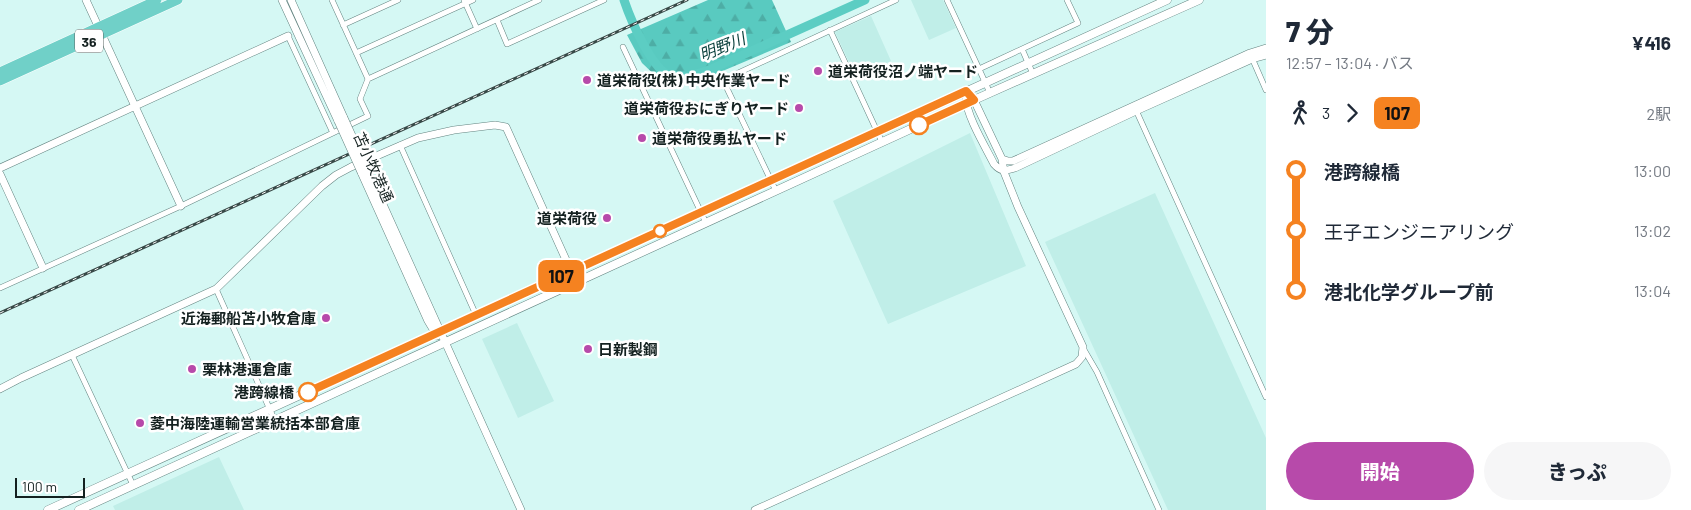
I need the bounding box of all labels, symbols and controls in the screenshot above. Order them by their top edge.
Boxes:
text: 7 分 [1286,14,1334,48]
water label: 明野川 [696,27,750,64]
road number: 36 [75,29,103,52]
text: ¥416 [1631,31,1671,54]
text: 12:57 – 13:04 · バス [1286,53,1414,72]
place label: 道栄荷役沼ノ端ヤード [828,62,978,80]
marker: 道栄荷役沼ノ端ヤード [812,65,824,77]
place label: 道栄荷役(株) 中央作業ヤード [597,71,790,89]
marker: 道栄荷役(株) 中央作業ヤード [581,74,593,86]
place label: 道栄荷役おにぎりヤード [624,99,789,117]
icon: walk [1286,99,1314,127]
icon: forward [1338,99,1366,127]
marker: 道栄荷役おにぎりヤード [793,102,805,114]
text: 107 [1384,102,1410,124]
text: 3 [1322,103,1330,122]
text: 2駅 [1646,104,1671,123]
unlabelled marker [909,115,929,135]
street label: 苫小牧港通 [351,129,397,205]
place label: 道栄荷役勇払ヤード [652,129,787,147]
marker: 道栄荷役勇払ヤード [636,132,648,144]
text: 港跨線橋 [1324,160,1400,183]
text: 13:00 [1634,161,1671,180]
place label: 道栄荷役 [537,209,597,227]
marker: 道栄荷役 [601,212,613,224]
text: 王子エンジニアリング [1324,220,1514,243]
text: 13:02 [1634,221,1671,240]
unlabelled marker [653,224,667,238]
line badge: 107 [532,260,590,292]
text: 107 [548,265,574,287]
text: 港北化学グループ前 [1324,280,1494,303]
text: 13:04 [1634,281,1671,300]
place label: 近海郵船苫小牧倉庫 [181,309,316,327]
marker: 近海郵船苫小牧倉庫 [320,312,332,324]
place label: 日新製鋼 [598,340,658,358]
marker: 日新製鋼 [582,343,594,355]
place label: 栗林港運倉庫 [202,360,292,378]
marker: 栗林港運倉庫 [186,363,198,375]
marker: 港跨線橋 [298,382,318,402]
place label: 港跨線橋 [234,383,295,401]
place label: 菱中海陸運輸営業統括本部倉庫 [150,414,360,432]
marker: 菱中海陸運輸営業統括本部倉庫 [134,417,146,429]
button: 開始 [1286,442,1474,500]
button: きっぷ [1484,442,1671,500]
scale bar [15,475,85,498]
text: 100 m [22,478,57,495]

